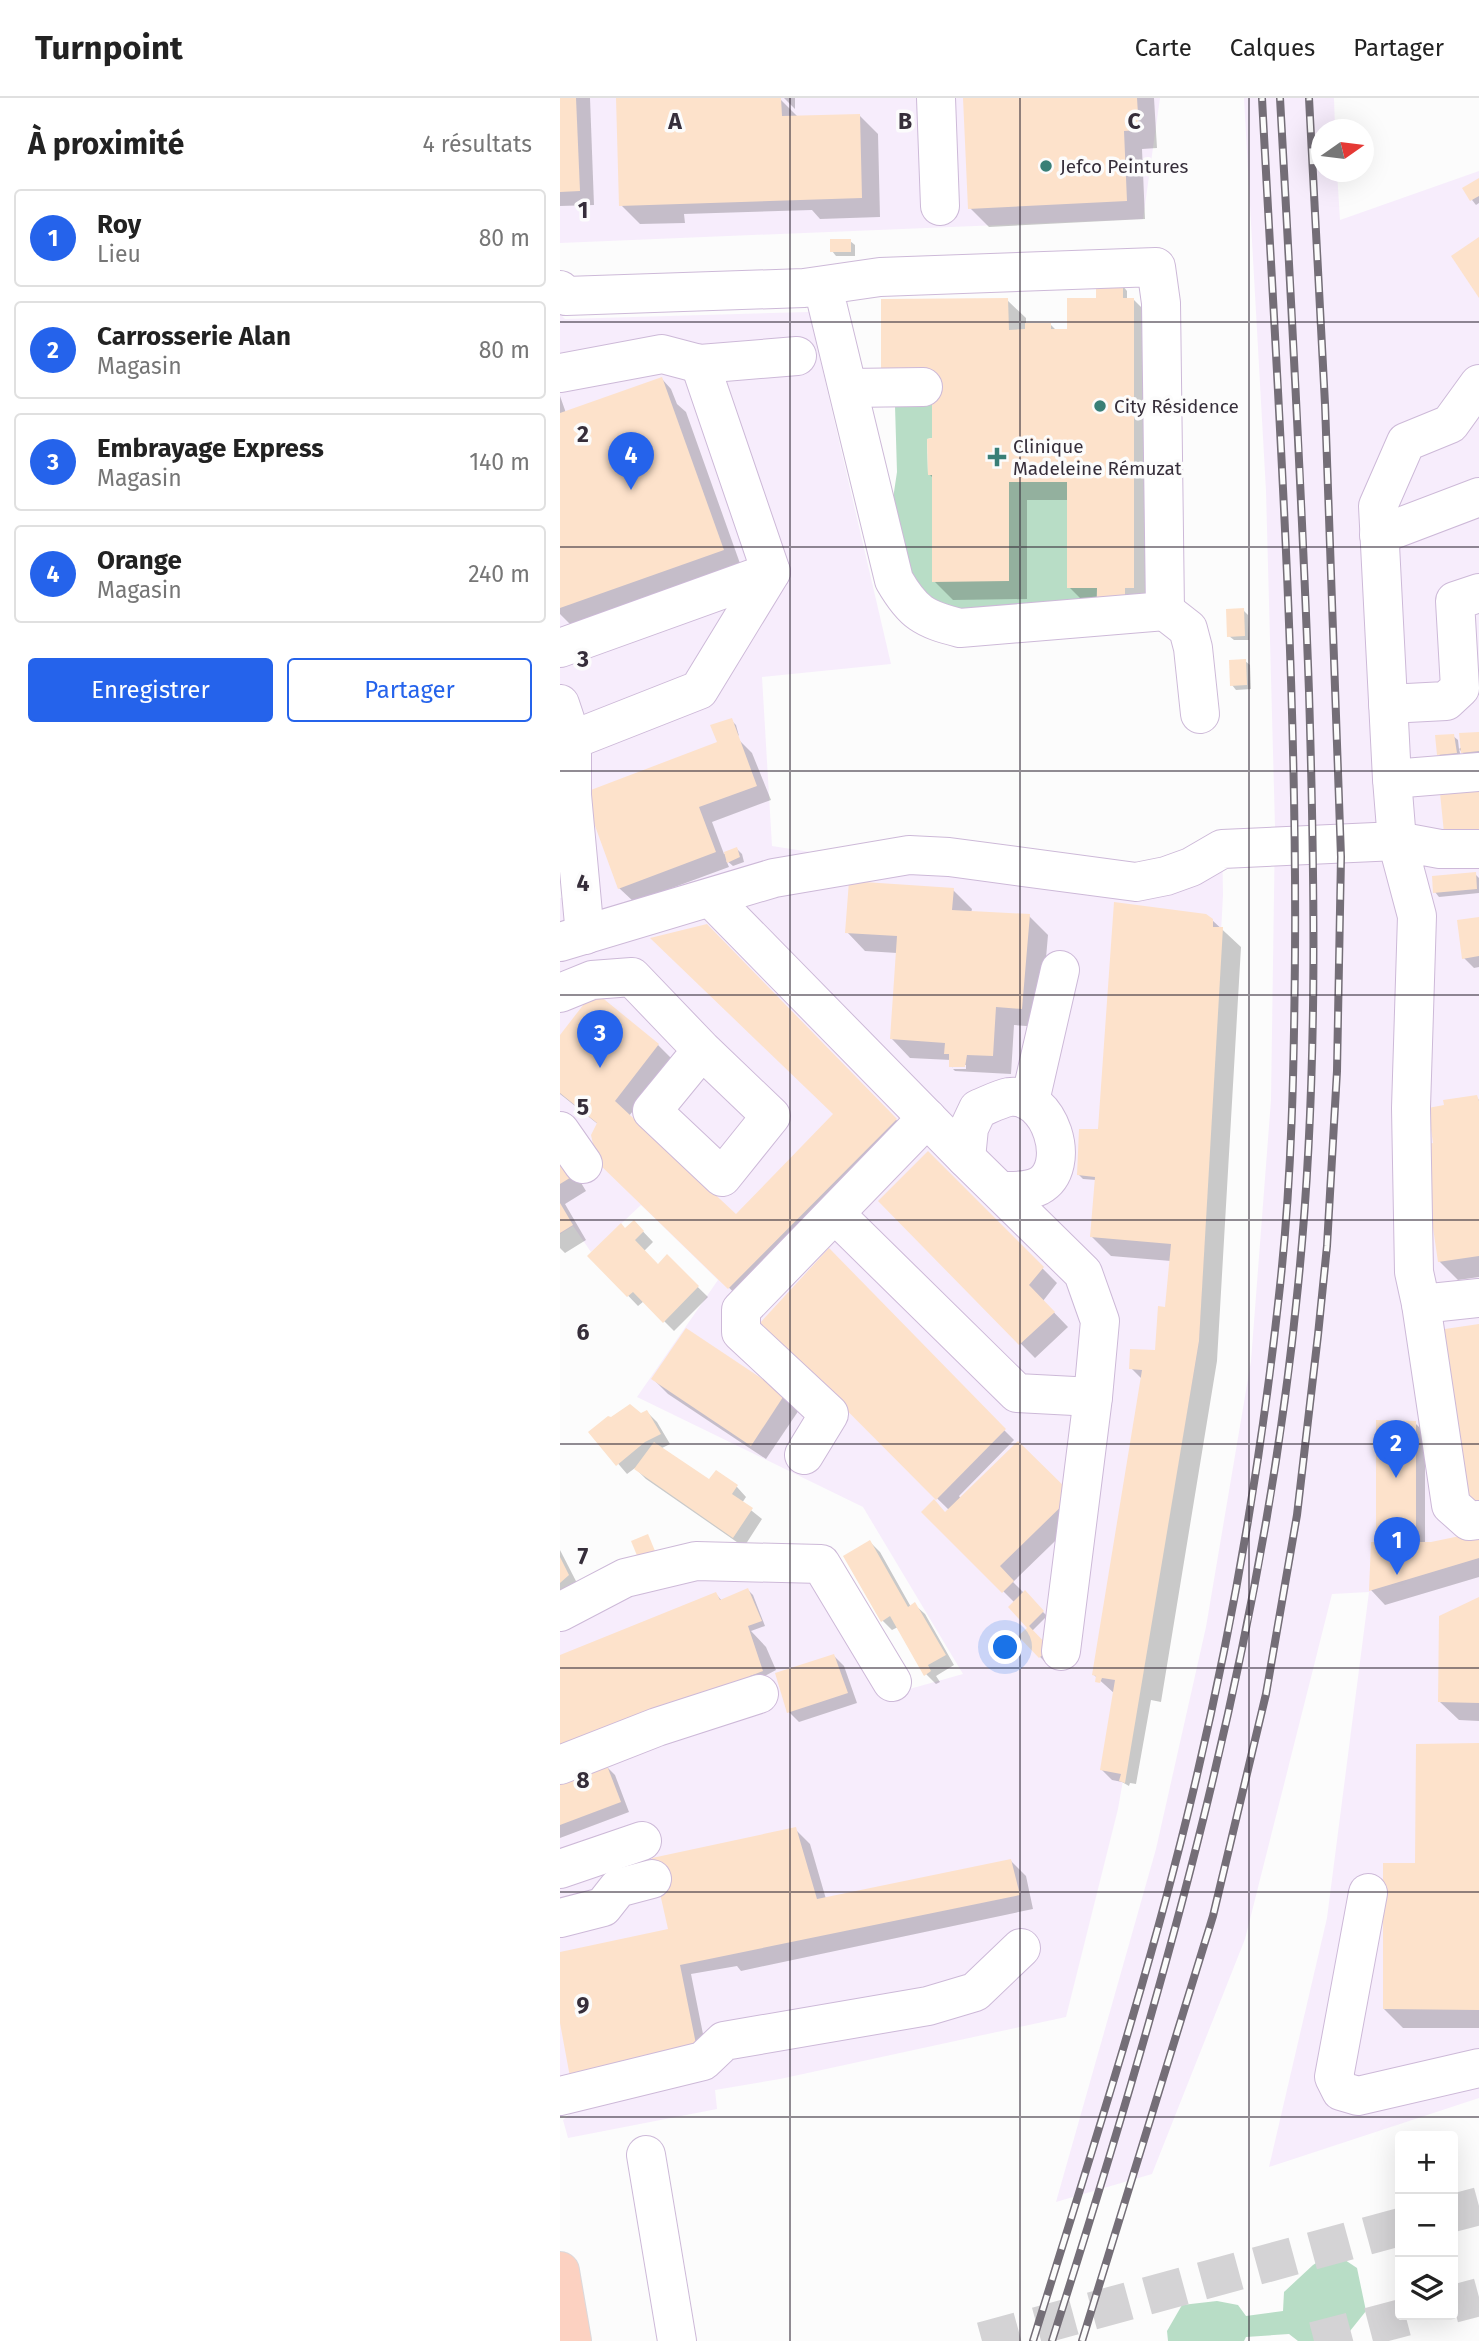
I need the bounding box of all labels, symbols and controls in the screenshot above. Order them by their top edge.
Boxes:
text: Turnpoint [35,28,183,68]
text: Carte [1135,34,1192,62]
text: Calques [1230,34,1315,62]
text: Partager [1353,34,1444,62]
text: A [667,107,682,135]
text: B [898,107,912,135]
text: C [1127,107,1141,135]
north arrow [1311,119,1374,182]
text: À proximité [28,126,184,162]
text: 4 résultats [422,130,532,158]
place label: Jefco Peintures [1060,155,1189,178]
marker: Jefco Peintures [1038,158,1054,174]
text: 1 [578,196,588,224]
text: Roy [97,209,141,240]
text: 1 [48,224,58,252]
text: 80 m [479,224,530,252]
text: Lieu [97,240,141,268]
text: Carrosserie Alan [97,321,291,352]
text: 2 [47,336,59,364]
text: 80 m [479,336,530,364]
text: Magasin [97,352,182,380]
place label: City Résidence [1114,395,1239,418]
marker: City Résidence [1092,398,1108,414]
text: 2 [577,420,589,448]
pin: 4 [608,432,654,490]
text: Embrayage Express [97,433,324,464]
place label: Clinique Madeleine Rémuzat [1013,435,1182,480]
marker: Clinique Madeleine Rémuzat [987,447,1007,467]
text: 3 [47,448,59,476]
text: 140 m [469,448,530,476]
text: Magasin [97,464,182,492]
text: Orange [97,545,182,576]
text: 4 [47,560,60,588]
text: 240 m [468,560,530,588]
text: Magasin [97,576,182,604]
text: 3 [576,645,589,673]
button: Enregistrer [28,658,273,722]
button: Partager [287,658,532,722]
text: 4 [577,869,590,897]
pin: 3 [577,1010,623,1068]
text: 5 [577,1093,589,1121]
text: 6 [577,1318,590,1346]
pin: 2 [1373,1420,1419,1478]
pin: 1 [1374,1517,1420,1575]
text: 7 [578,1542,589,1570]
your location [988,1630,1022,1664]
text: 8 [576,1766,590,1794]
text: 9 [577,1991,590,2019]
map controls [1395,2131,1458,2320]
button: + [1395,2131,1458,2194]
button: − [1395,2194,1458,2257]
button: layers [1395,2257,1458,2320]

